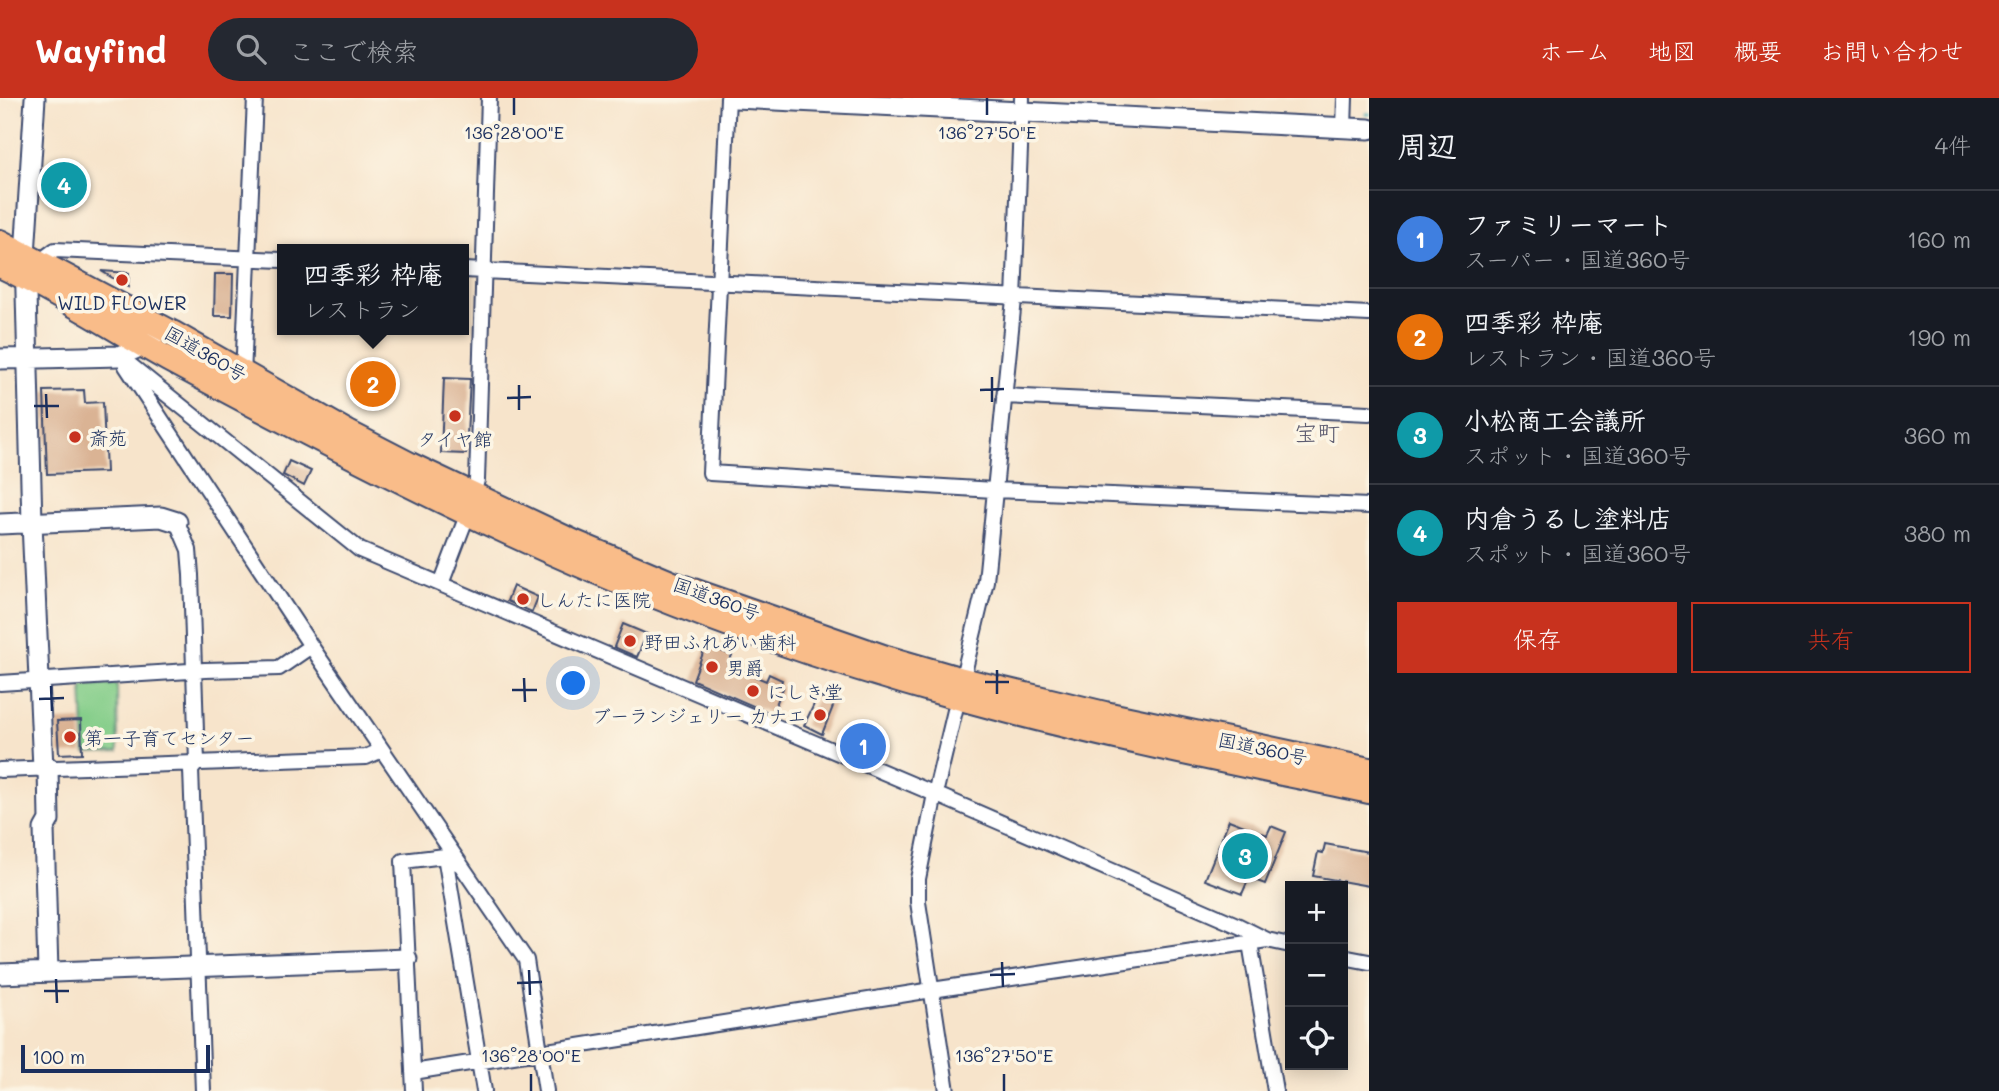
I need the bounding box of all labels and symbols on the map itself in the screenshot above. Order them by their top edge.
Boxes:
text: 136°28'00"E [464,120,564,144]
text: 136°27'50"E [938,120,1036,144]
pin: 4 [41,159,87,211]
marker: WILD FLOWER [114,272,130,288]
place label: WILD FLOWER [57,290,187,315]
street label: 国道360号 [160,319,252,387]
pin: 2 [350,358,396,410]
marker: タイヤ館 [447,408,463,424]
district label: 宝町 [1294,417,1340,447]
place label: 斎苑 [89,425,127,450]
place label: タイヤ館 [417,426,493,451]
marker: 斎苑 [67,429,83,445]
street label: 国道360号 [670,571,764,625]
place label: しんたに医院 [537,587,651,612]
marker: しんたに医院 [515,591,531,607]
place label: 野田ふれあい歯科 [644,629,796,654]
marker: 野田ふれあい歯科 [622,633,638,649]
place label: 男爵 [726,655,764,680]
marker: 男爵 [704,659,720,675]
your location [556,666,590,700]
place label: にしき堂 [767,679,843,704]
marker: にしき堂 [745,683,761,699]
place label: ブーランジェリー カナエ [592,703,806,728]
marker: ブーランジェリー カナエ [812,707,828,723]
pin: 1 [840,720,886,772]
place label: 第一子育てセンター [84,725,254,750]
street label: 国道360号 [1216,726,1310,770]
marker: 第一子育てセンター [62,729,78,745]
pin: 3 [1222,830,1268,882]
scale bar [21,1042,210,1074]
text: 136°28'00"E [481,1043,581,1067]
text: 136°27'50"E [955,1043,1053,1067]

